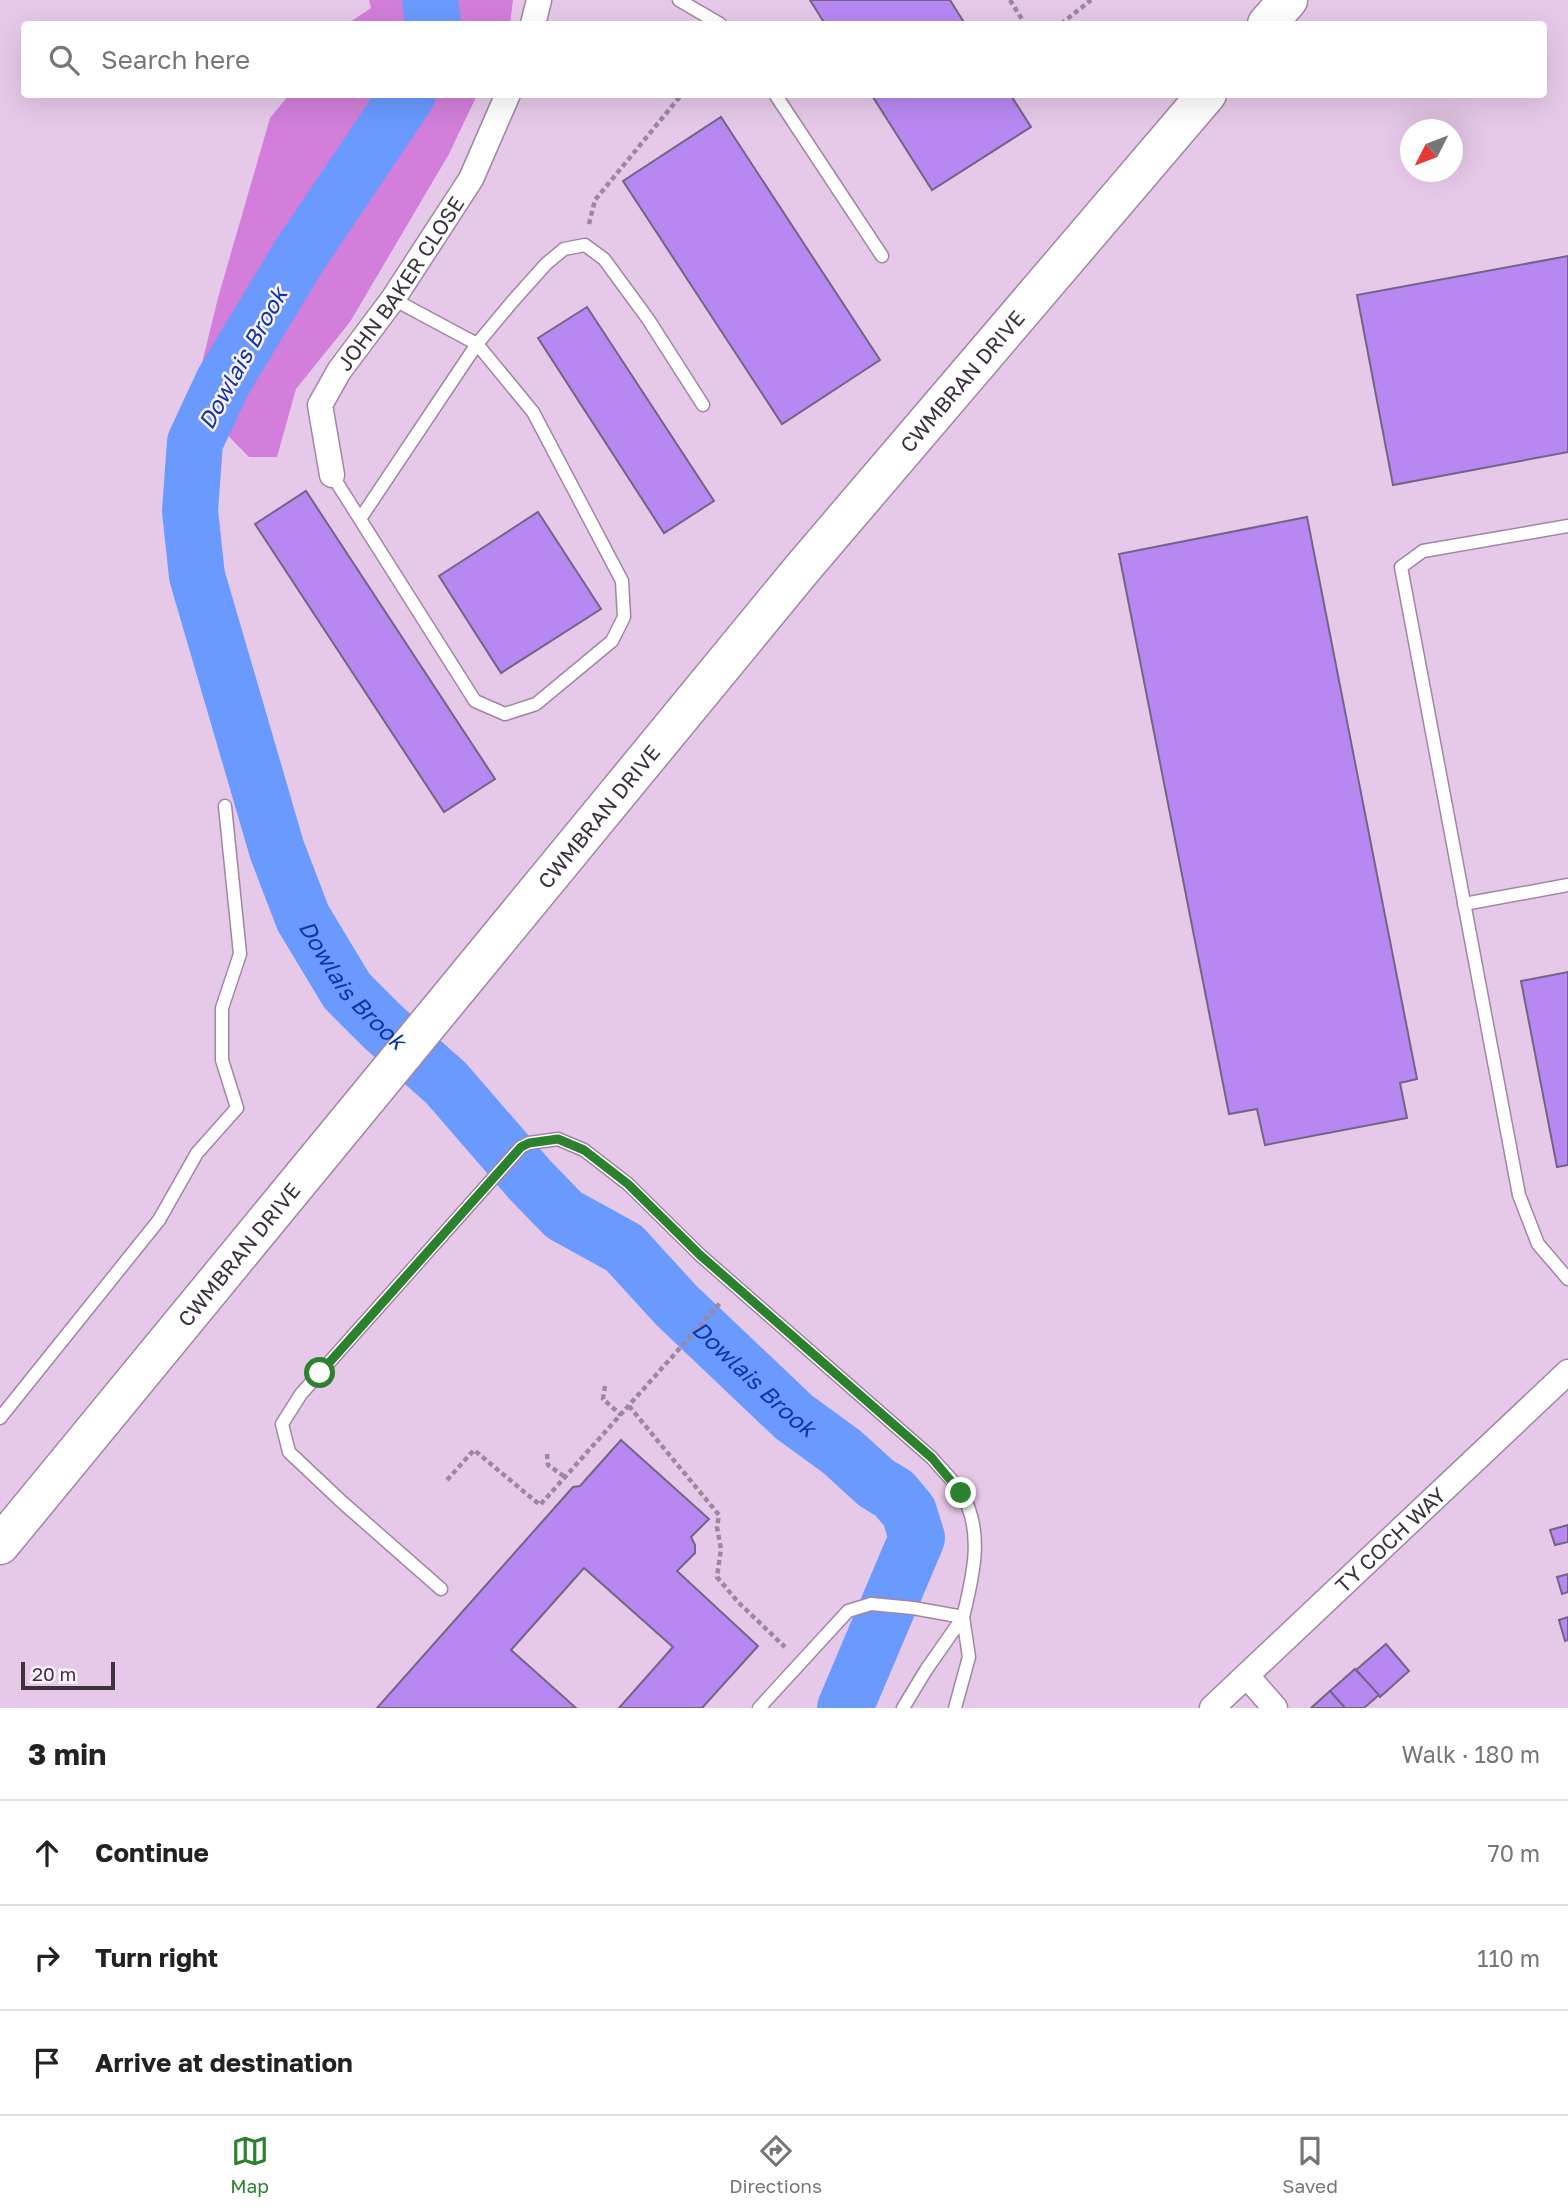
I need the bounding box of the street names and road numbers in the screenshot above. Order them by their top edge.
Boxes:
street label: JOHN BAKER CLOSE [331,191,469,376]
street label: CWMBRAN DRIVE [894,305,1030,458]
street label: CWMBRAN DRIVE [532,739,665,894]
street label: CWMBRAN DRIVE [172,1177,305,1332]
street label: TY COCH WAY [1330,1481,1451,1598]

